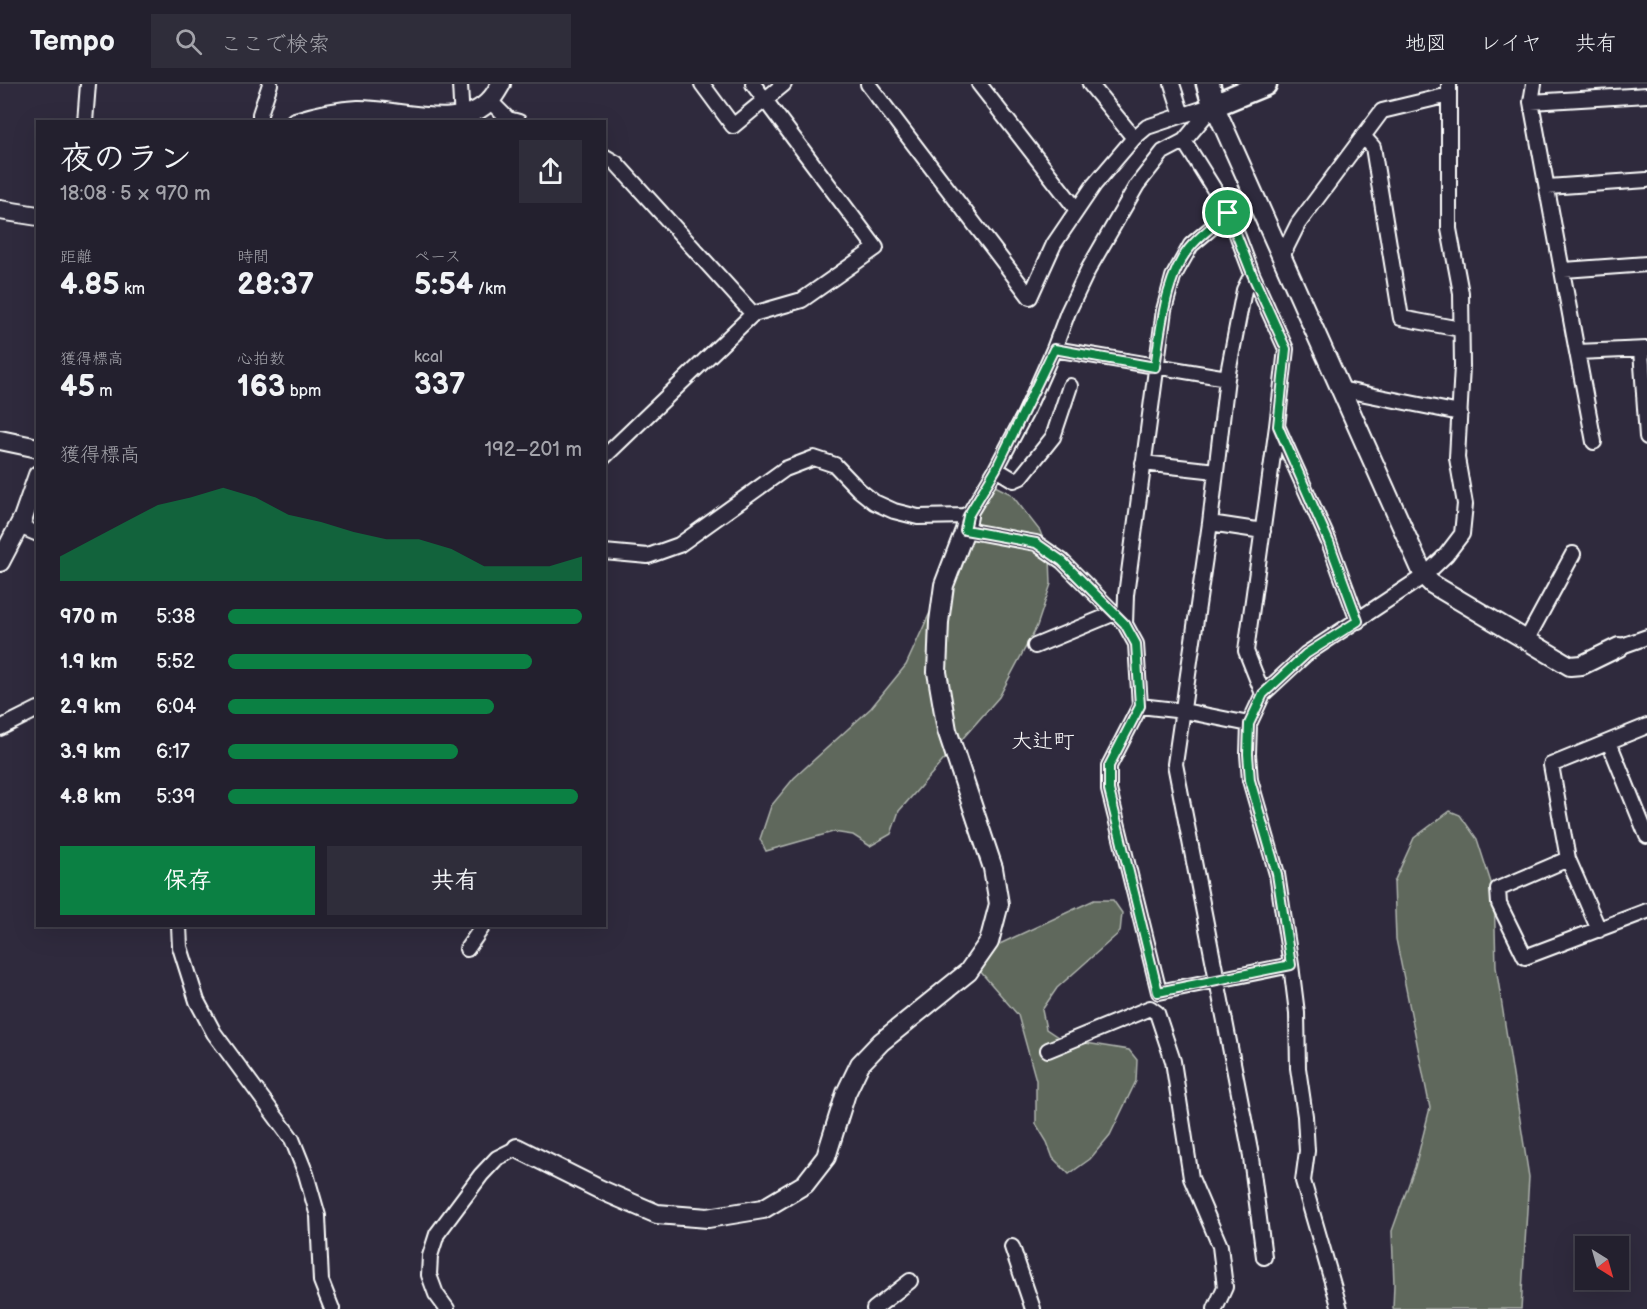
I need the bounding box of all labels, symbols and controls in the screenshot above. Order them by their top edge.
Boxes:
search box [151,14,571,68]
text: Tempo [30,25,115,58]
icon: search [172,25,205,58]
text: ここで検索 [220,31,330,58]
text: 地図 [1405,31,1447,56]
text: レイヤ [1480,31,1542,56]
text: 共有 [1575,31,1617,56]
text: 夜のラン [60,139,192,179]
button: share [519,140,582,203]
text: 18:08 · 5 × 970 m [60,182,211,206]
pin [1202,187,1253,238]
icon: arrive [1211,196,1244,229]
text: 距離 [60,248,92,267]
text: 時間 [237,248,269,267]
text: ペース [414,248,461,267]
text: 4.85 [60,267,120,303]
text: 28:37 [237,267,314,303]
text: 5:54 [414,267,474,303]
text: km [120,280,145,299]
text: /km [474,280,506,299]
text: kcal [414,348,443,367]
text: 獲得標高 [60,350,124,369]
text: 心拍数 [237,350,285,369]
text: 337 [414,367,466,403]
text: 45 [60,369,95,405]
text: 163 [237,369,285,405]
text: m [95,382,113,401]
text: bpm [285,382,321,401]
text: 192–201 m [484,438,582,462]
text: 獲得標高 [60,443,140,467]
text: 970 m [60,605,118,629]
text: 5:38 [156,605,195,629]
text: 1.9 km [60,650,117,674]
text: 5:52 [156,650,195,674]
text: 2.9 km [60,695,121,719]
text: 6:04 [156,695,196,719]
district label: 大辻町 [1012,729,1075,754]
text: 3.9 km [60,740,121,764]
text: 6:17 [156,740,190,764]
text: 4.8 km [60,785,121,809]
text: 5:39 [156,785,195,809]
button: 保存 [60,846,315,915]
button: 共有 [327,846,582,915]
north arrow [1575,1236,1629,1290]
map controls [1575,1236,1629,1290]

